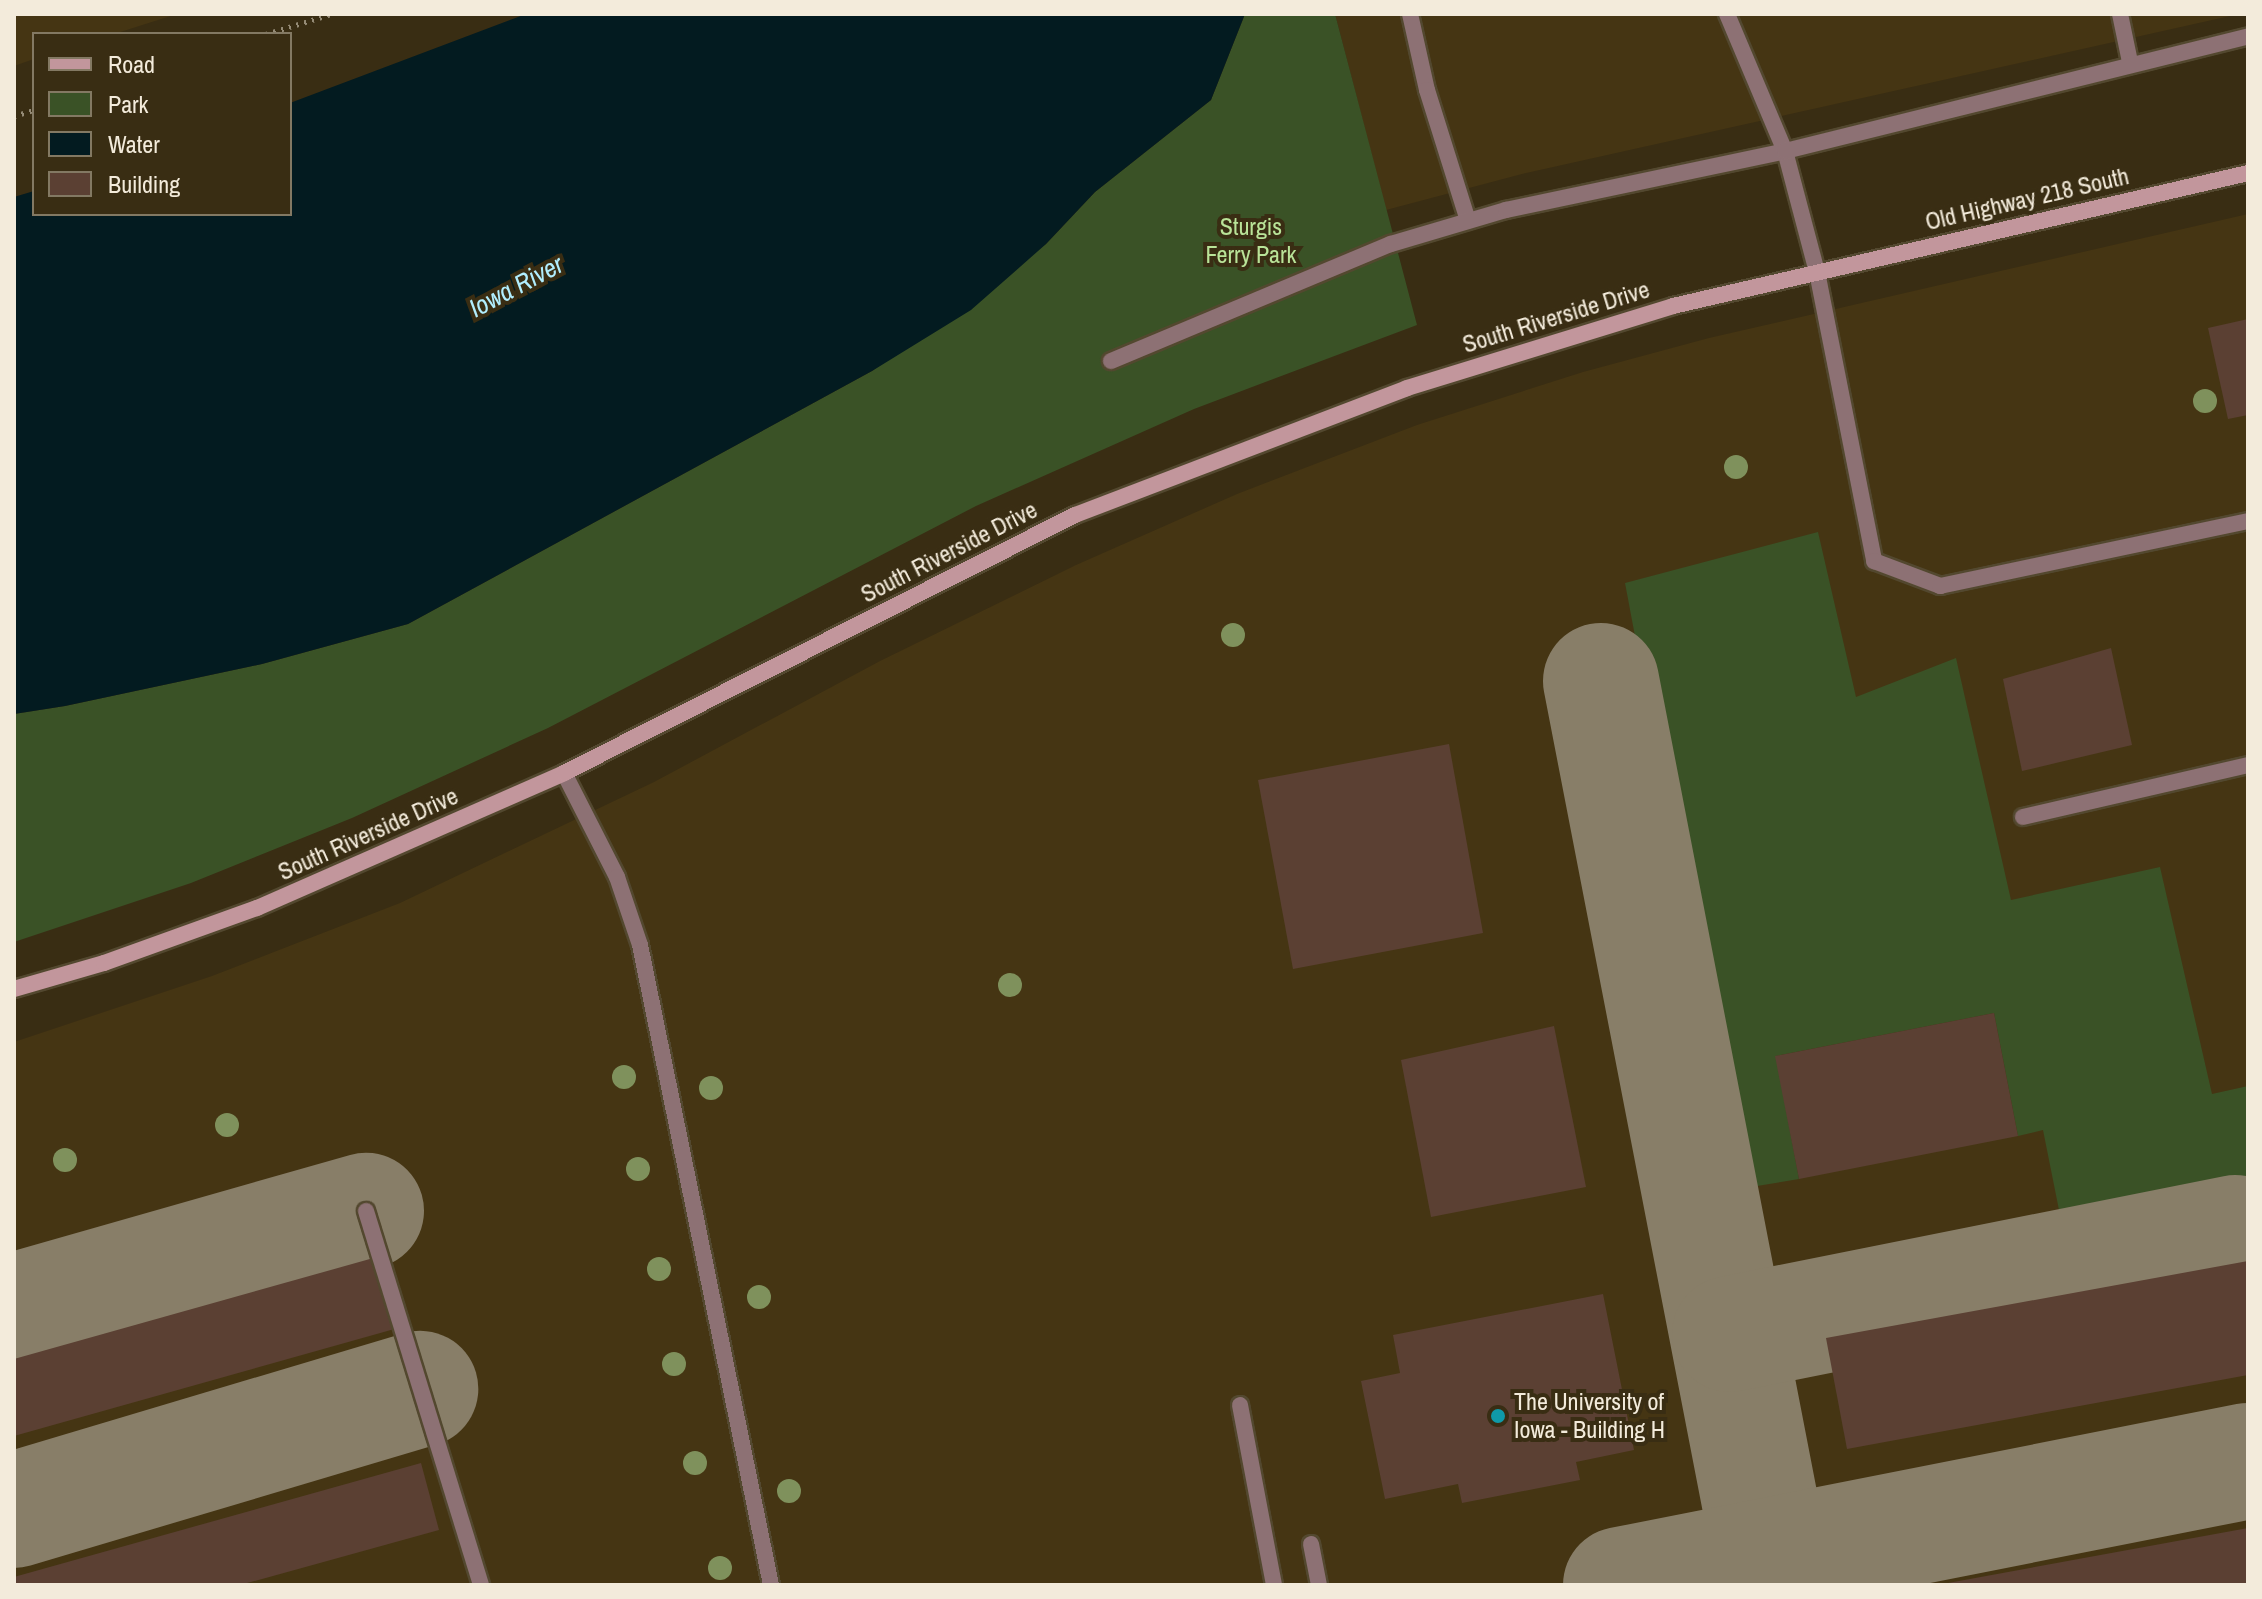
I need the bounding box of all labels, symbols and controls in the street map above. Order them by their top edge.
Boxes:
legend [32,32,292,216]
text: Road [108,48,155,80]
text: Park [108,88,148,120]
text: Water [108,128,160,160]
street label: Old Highway 218 South [1922,162,2132,236]
text: Building [108,168,180,200]
park label: Sturgis Ferry Park [1206,213,1296,269]
water label: Iowa River [464,248,568,324]
street label: South Riverside Drive [1459,275,1653,359]
street label: South Riverside Drive [856,495,1042,609]
street label: South Riverside Drive [274,781,462,887]
place label: The University of Iowa - Building H [1514,1388,1665,1444]
marker: The University of Iowa - Building H [1489,1407,1507,1425]

